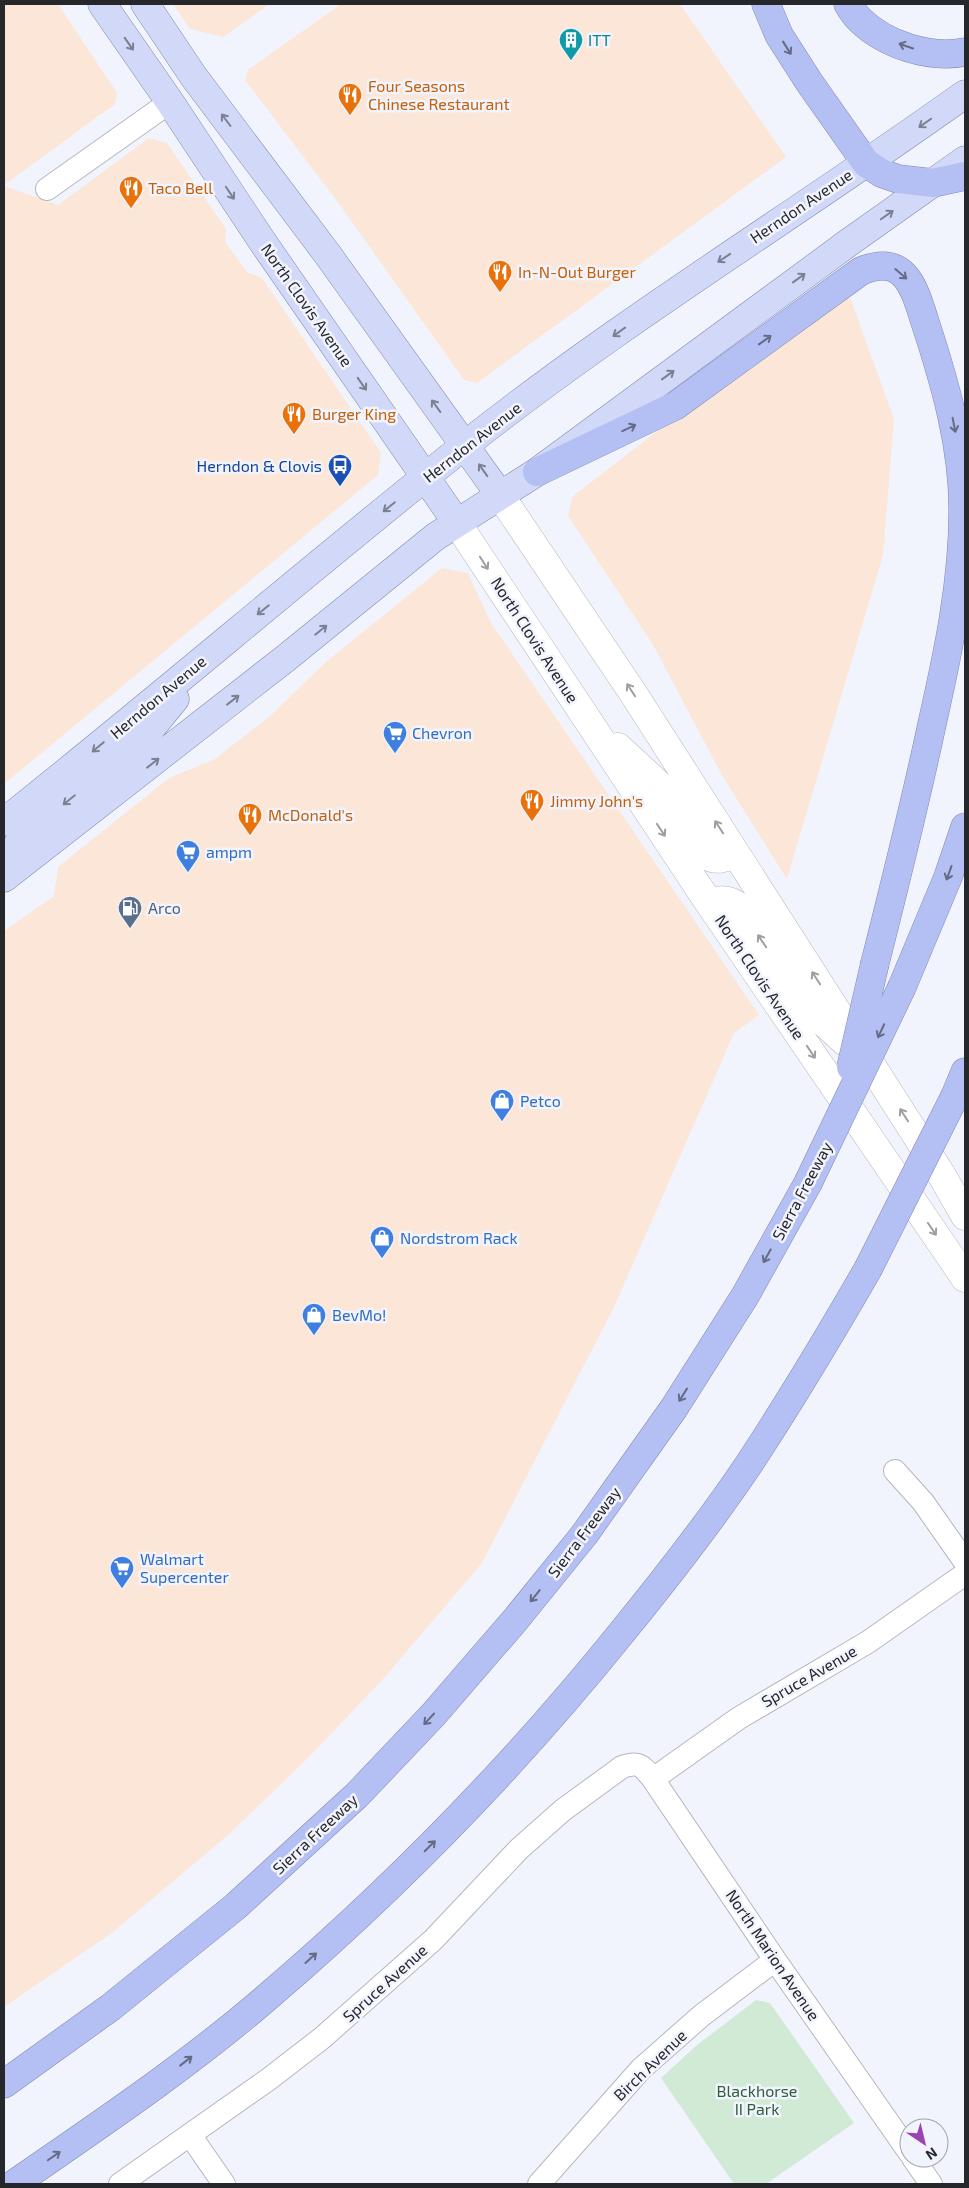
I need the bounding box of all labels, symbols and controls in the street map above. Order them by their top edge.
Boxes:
building icon: ITT [558,27,584,61]
place label: ITT [588,30,611,49]
one-way arrow [124,37,134,51]
one-way arrow [783,40,793,54]
one-way arrow [899,41,914,50]
place label: Four Seasons Chinese Restaurant [368,76,510,113]
restaurant icon: Four Seasons Chinese Restaurant [337,82,363,116]
one-way arrow [221,114,232,127]
one-way arrow [919,118,933,128]
street label: Herndon Avenue [746,164,856,247]
restaurant icon: Taco Bell [118,175,144,209]
place label: Taco Bell [148,178,213,197]
one-way arrow [225,186,235,200]
one-way arrow [880,210,894,220]
street label: North Clovis Avenue [258,239,357,370]
one-way arrow [717,254,731,264]
restaurant icon: In-N-Out Burger [487,259,513,293]
place label: In-N-Out Burger [518,262,636,281]
one-way arrow [894,269,907,280]
one-way arrow [792,273,805,284]
one-way arrow [613,326,626,337]
one-way arrow [758,335,771,346]
one-way arrow [661,370,675,380]
one-way arrow [357,377,367,391]
street label: Herndon Avenue [419,397,525,486]
one-way arrow [431,400,442,413]
restaurant icon: Burger King [281,401,307,435]
place label: Burger King [312,404,396,423]
one-way arrow [950,417,960,433]
one-way arrow [621,423,636,433]
bus stop icon: Herndon & Clovis [327,453,353,487]
place label: Herndon & Clovis [197,456,322,475]
one-way arrow [478,463,488,477]
one-way arrow [383,502,396,513]
one-way arrow [480,556,490,570]
street label: North Clovis Avenue [488,573,583,706]
one-way arrow [257,605,270,616]
one-way arrow [314,625,327,636]
street label: Herndon Avenue [106,651,210,742]
one-way arrow [626,683,636,697]
one-way arrow [226,695,240,705]
supermarket icon: Chevron [382,720,408,754]
place label: Chevron [412,723,472,742]
one-way arrow [91,742,104,753]
one-way arrow [146,757,159,768]
restaurant icon: Jimmy John's [519,788,545,822]
place label: Jimmy John's [550,791,643,810]
one-way arrow [63,794,76,805]
restaurant icon: McDonald's [237,802,263,836]
place label: McDonald's [268,805,353,824]
one-way arrow [713,820,723,834]
one-way arrow [656,823,666,837]
supermarket icon: ampm [175,839,201,873]
place label: ampm [206,842,252,861]
one-way arrow [944,865,953,881]
fuel station icon: Arco [117,895,143,929]
place label: Arco [148,898,181,917]
street label: North Clovis Avenue [712,911,809,1043]
one-way arrow [757,935,767,949]
one-way arrow [810,972,820,986]
one-way arrow [876,1023,885,1038]
one-way arrow [806,1045,816,1059]
shop icon: Petco [489,1088,515,1122]
place label: Petco [520,1091,561,1110]
one-way arrow [898,1108,909,1122]
street label: Sierra Freeway [768,1138,836,1243]
one-way arrow [927,1222,937,1236]
shop icon: Nordstrom Rack [369,1225,395,1259]
place label: Nordstrom Rack [400,1228,518,1247]
one-way arrow [762,1248,771,1263]
shop icon: BevMo! [301,1302,327,1336]
place label: BevMo! [332,1305,386,1324]
one-way arrow [678,1387,688,1401]
street label: Sierra Freeway [543,1482,624,1581]
place label: Walmart Supercenter [140,1549,229,1586]
supermarket icon: Walmart Supercenter [109,1555,135,1589]
one-way arrow [529,1589,540,1602]
street label: Spruce Avenue [758,1641,860,1711]
one-way arrow [423,1713,435,1726]
street label: Sierra Freeway [268,1789,361,1878]
one-way arrow [423,1841,435,1853]
street label: North Marion Avenue [722,1886,824,2024]
street label: Spruce Avenue [339,1940,431,2025]
one-way arrow [305,1952,318,1964]
street label: Birch Avenue [609,2025,690,2104]
one-way arrow [179,2056,192,2067]
park label: Blackhorse II Park [717,2081,797,2118]
north arrow [899,2118,949,2168]
text: N [923,2144,941,2164]
one-way arrow [47,2151,61,2161]

